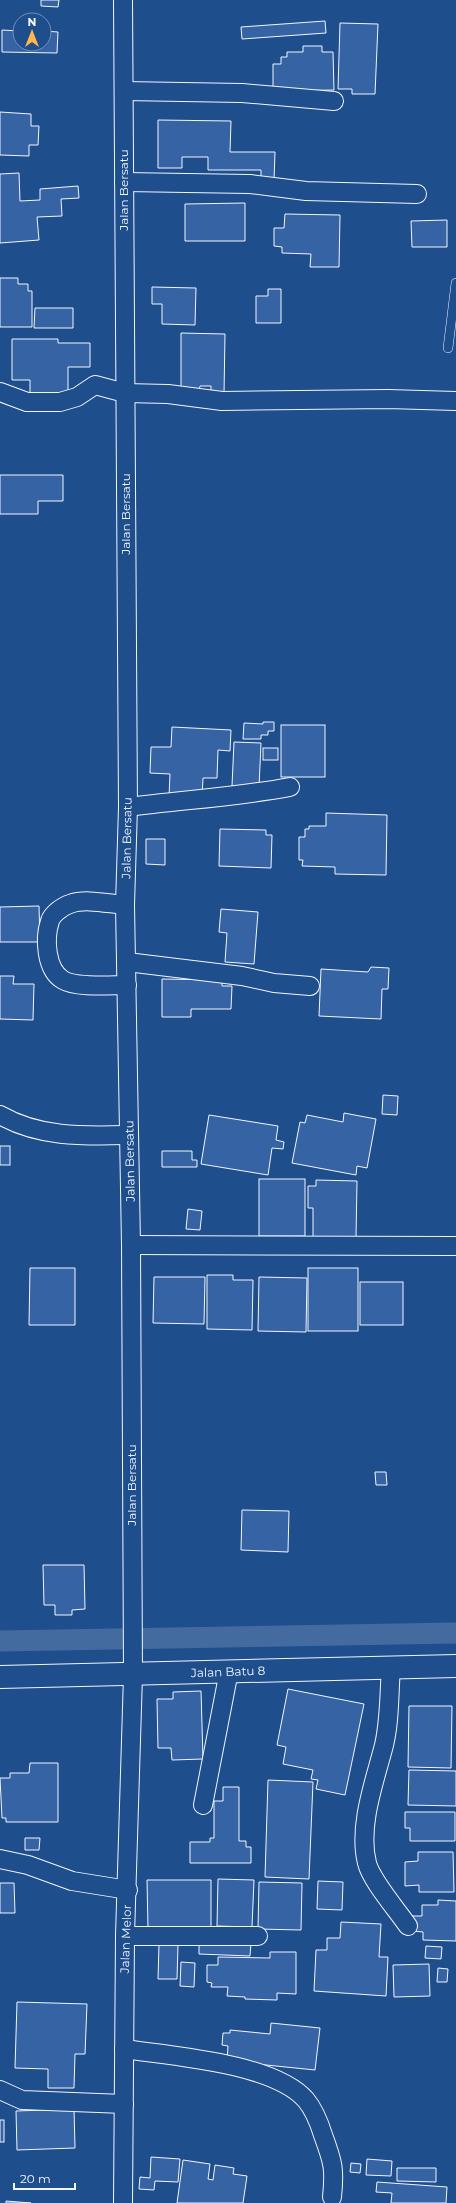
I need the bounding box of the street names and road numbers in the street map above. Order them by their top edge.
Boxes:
street label: Jalan Bersatu [116,149,131,232]
street label: Jalan Bersatu [118,473,133,556]
street label: Jalan Bersatu [118,797,135,880]
street label: Jalan Bersatu [121,1120,138,1203]
street label: Jalan Bersatu [124,1444,139,1527]
street label: Jalan Batu 8 [189,1663,266,1680]
street label: Jalan Melor [117,1904,134,1975]

